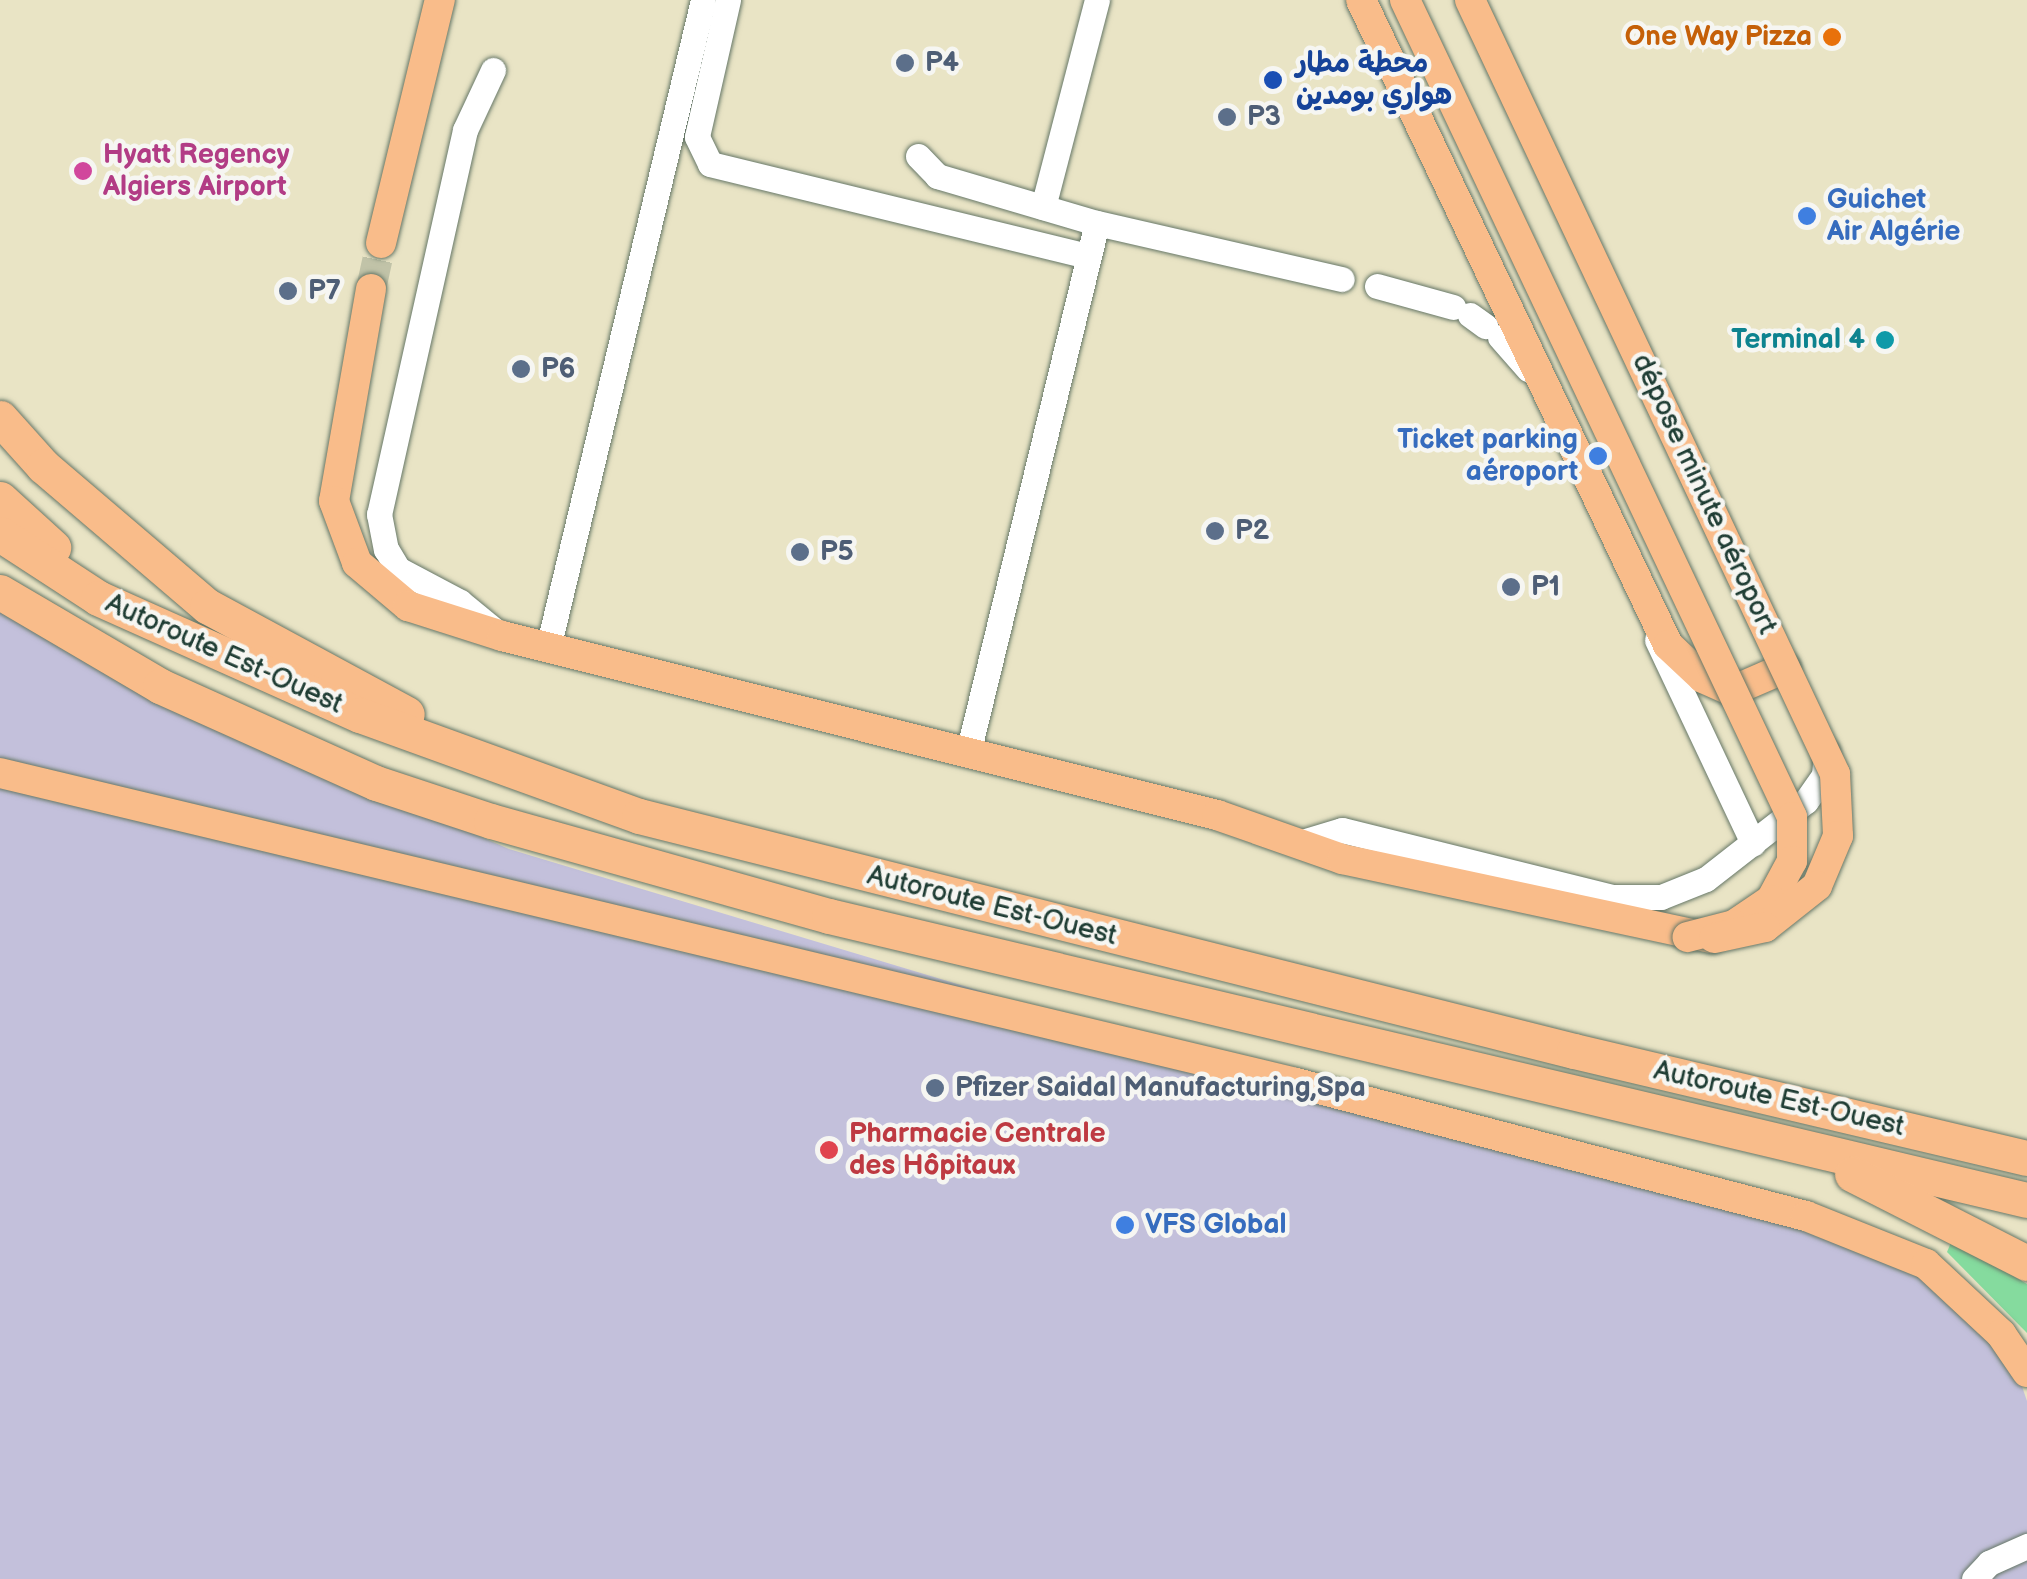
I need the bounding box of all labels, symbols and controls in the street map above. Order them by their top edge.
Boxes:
place label: One Way Pizza [1624,20,1812,54]
marker: One Way Pizza [1821,26,1843,48]
place label: P4 [925,46,959,80]
place label: محطة مطار هواري بومدين [1296,47,1452,113]
marker: P4 [894,52,916,74]
marker: محطة مطار هواري بومدين [1260,67,1286,93]
place label: P3 [1247,100,1281,134]
marker: P3 [1216,106,1238,128]
place label: Hyatt Regency Algiers Airport [103,138,290,204]
marker: Hyatt Regency Algiers Airport [72,160,94,182]
place label: Guichet Air Algérie [1827,183,1960,249]
marker: Guichet Air Algérie [1796,205,1818,227]
place label: P7 [308,274,341,308]
marker: P7 [277,280,299,302]
place label: Terminal 4 [1731,323,1865,357]
marker: Terminal 4 [1874,329,1896,351]
street label: dépose minute aéroport [1624,349,1784,639]
place label: P6 [541,352,575,386]
marker: P6 [510,358,532,380]
place label: Ticket parking aéroport [1397,423,1578,489]
marker: Ticket parking aéroport [1587,445,1609,467]
place label: P2 [1235,514,1269,548]
marker: P2 [1204,520,1226,542]
place label: P5 [820,535,854,569]
marker: P5 [789,541,811,563]
place label: P1 [1531,570,1560,604]
marker: P1 [1500,576,1522,598]
street label: Autoroute Est-Ouest [100,587,348,721]
street label: Autoroute Est-Ouest [864,859,1120,953]
street label: Autoroute Est-Ouest [1651,1054,1907,1144]
place label: Pfizer Saidal Manufacturing,Spa [955,1071,1366,1105]
marker: Pfizer Saidal Manufacturing,Spa [924,1077,946,1099]
place label: Pharmacie Centrale des Hôpitaux [849,1117,1106,1183]
marker: Pharmacie Centrale des Hôpitaux [818,1139,840,1161]
place label: VFS Global [1145,1208,1287,1242]
marker: VFS Global [1114,1214,1136,1236]

